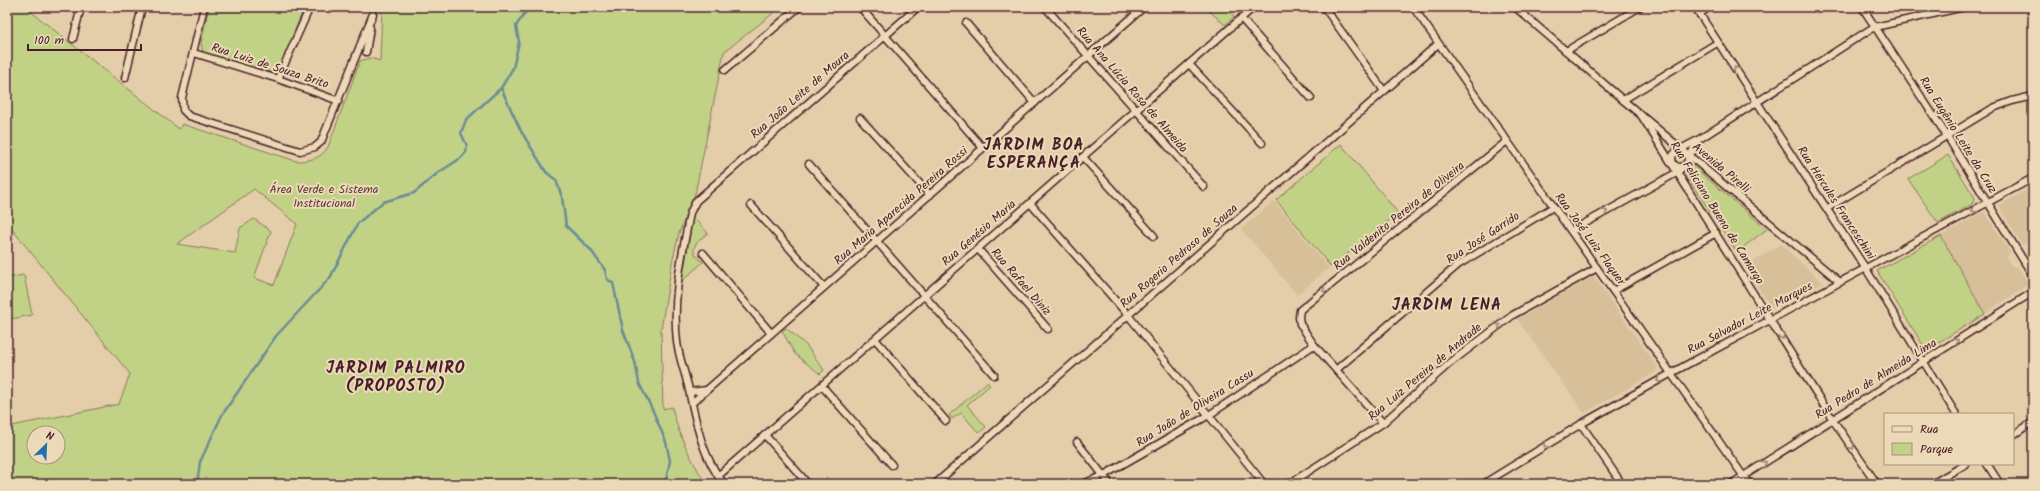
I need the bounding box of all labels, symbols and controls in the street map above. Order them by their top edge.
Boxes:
street label: Rua Ana Lúcia Rosa de Almeida [1072,23,1193,158]
scale bar [28,26,141,52]
text: 100 m [34,31,65,50]
street label: Rua Luiz de Souza Brito [209,38,331,94]
street label: Rua João Leite de Moura [746,46,854,144]
one-way arrow [1734,67,1741,74]
street label: Rua Eugênio Leite da Cruz [1914,73,2002,197]
district label: JARDIM BOA ESPERANÇA [983,133,1085,176]
street label: Rua Feliciano Bueno de Camargo [1665,138,1769,288]
street label: Avenida Pirelli [1688,138,1755,199]
street label: Rua Maria Aparecida Pereira Rossi [830,142,973,270]
street label: Rua Hércules Franceschini [1792,143,1880,264]
street label: Rua Valdenito Pereira de Oliveira [1329,157,1469,275]
park label: Área Verde e Sistema Institucional [270,180,379,213]
street label: Rua José Luiz Flaquer [1550,189,1631,290]
street label: Rua Genésio Maria [938,195,1021,271]
street label: Rua Rogerio Pedroso de Souza [1116,199,1243,313]
one-way arrow [1971,205,1978,212]
street label: Rua José Garrido [1442,207,1524,269]
one-way arrow [1601,210,1608,217]
street label: Rua Rafael Diniz [986,244,1056,320]
street label: Rua Salvador Leite Marques [1684,277,1816,359]
one-way arrow [1323,285,1330,292]
district label: JARDIM LENA [1392,293,1502,318]
street label: Rua Luiz Pereira de Andrade [1364,318,1487,426]
one-way arrow [1494,323,1501,331]
one-way arrow [1777,333,1785,340]
street label: Rua Pedro de Almeida Lima [1811,333,1941,424]
one-way arrow [1952,339,1959,346]
district label: JARDIM PALMIRO (PROPOSTO) [326,356,466,399]
street label: Rua João de Oliveira Cassu [1132,364,1258,452]
one-way arrow [1656,376,1663,383]
legend [1884,413,2014,465]
text: Rua [1920,420,1939,439]
north arrow [26,425,66,465]
text: N [43,427,57,446]
one-way arrow [1543,440,1550,447]
text: Parque [1920,440,1954,459]
one-way arrow [1847,443,1855,450]
one-way arrow [1760,460,1767,468]

